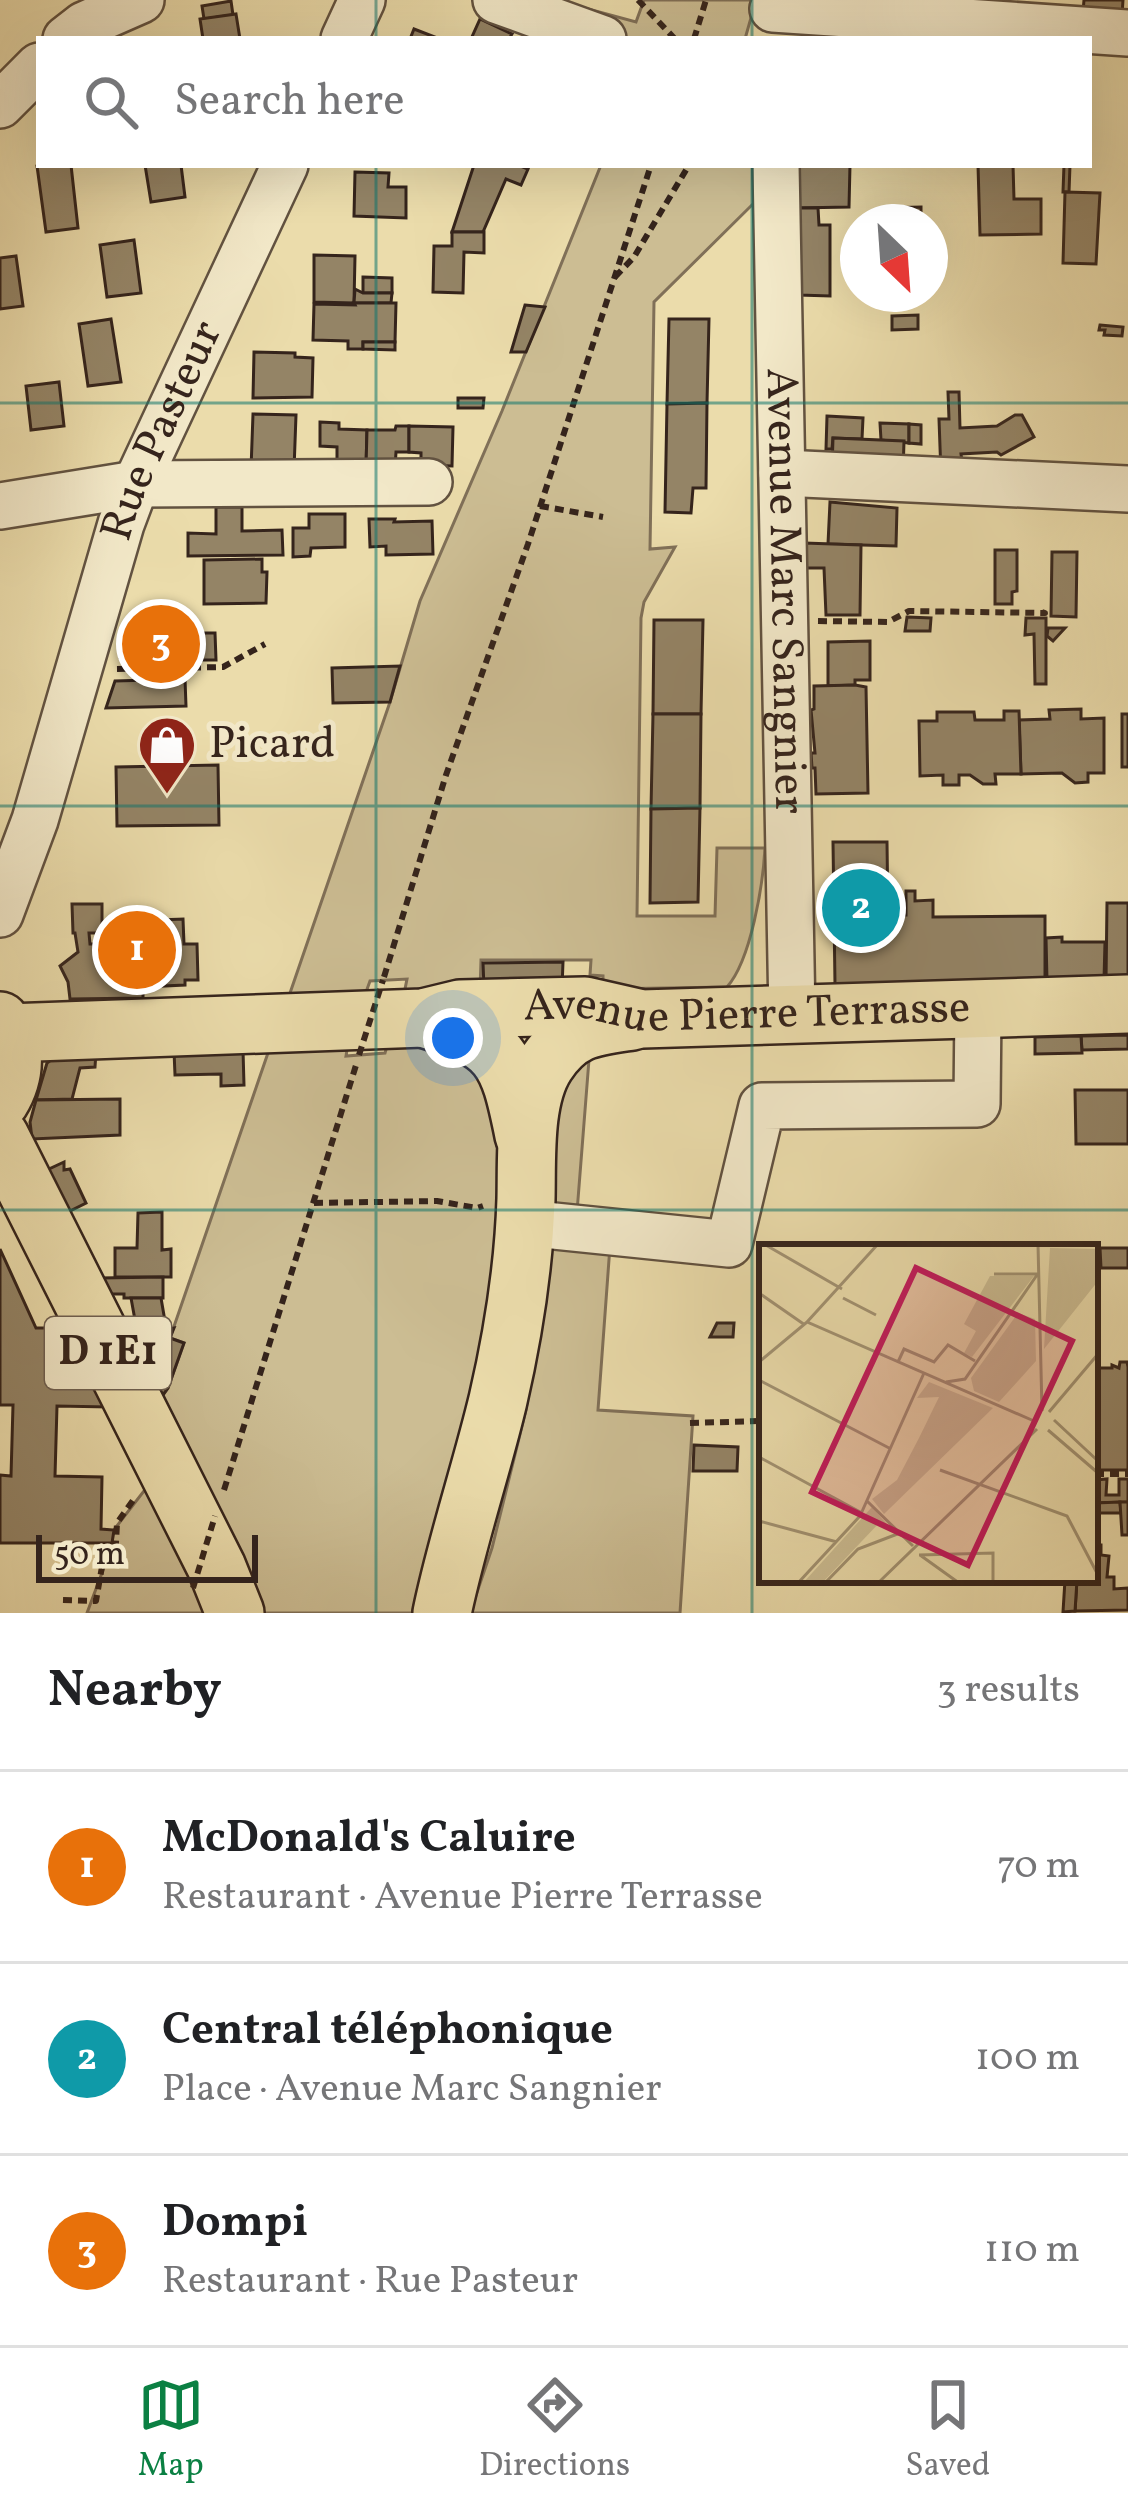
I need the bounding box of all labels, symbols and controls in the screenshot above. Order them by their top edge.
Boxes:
search box [36,36,1092,168]
icon: search [78,69,144,135]
text: Search here [174,71,405,134]
north arrow [840,204,948,312]
street label: Rue Pasteur [86,311,239,548]
street label: Avenue Marc Sangnier [748,367,820,815]
pin: 3 [122,599,200,689]
shop icon: Picard [136,714,198,796]
place label: Picard [209,714,335,777]
pin: 2 [822,863,900,953]
pin: 1 [98,905,176,995]
street label: Avenue Pierre Terrasse [523,973,971,1051]
your location [423,1008,483,1068]
inset map [759,1244,1098,1583]
road number: D 1E1 [45,1317,171,1389]
scale bar [36,1529,258,1582]
text: 50 m [54,1533,125,1579]
text: Nearby [48,1656,222,1727]
text: 3 results [937,1664,1080,1718]
text: McDonald's Caluire [162,1808,576,1871]
text: 1 [79,1840,95,1894]
text: 70 m [997,1840,1080,1894]
text: Restaurant · Avenue Pierre Terrasse [162,1871,763,1925]
text: Central téléphonique [162,2000,613,2063]
text: 2 [77,2032,97,2086]
text: 100 m [975,2032,1080,2086]
text: Place · Avenue Marc Sangnier [162,2063,662,2117]
text: Dompi [162,2192,308,2255]
text: 3 [77,2224,97,2278]
text: 110 m [984,2224,1080,2278]
text: Restaurant · Rue Pasteur [162,2255,578,2309]
tab: Map [138,2372,204,2490]
tab: Directions [479,2372,630,2490]
tab: Saved [905,2372,990,2490]

